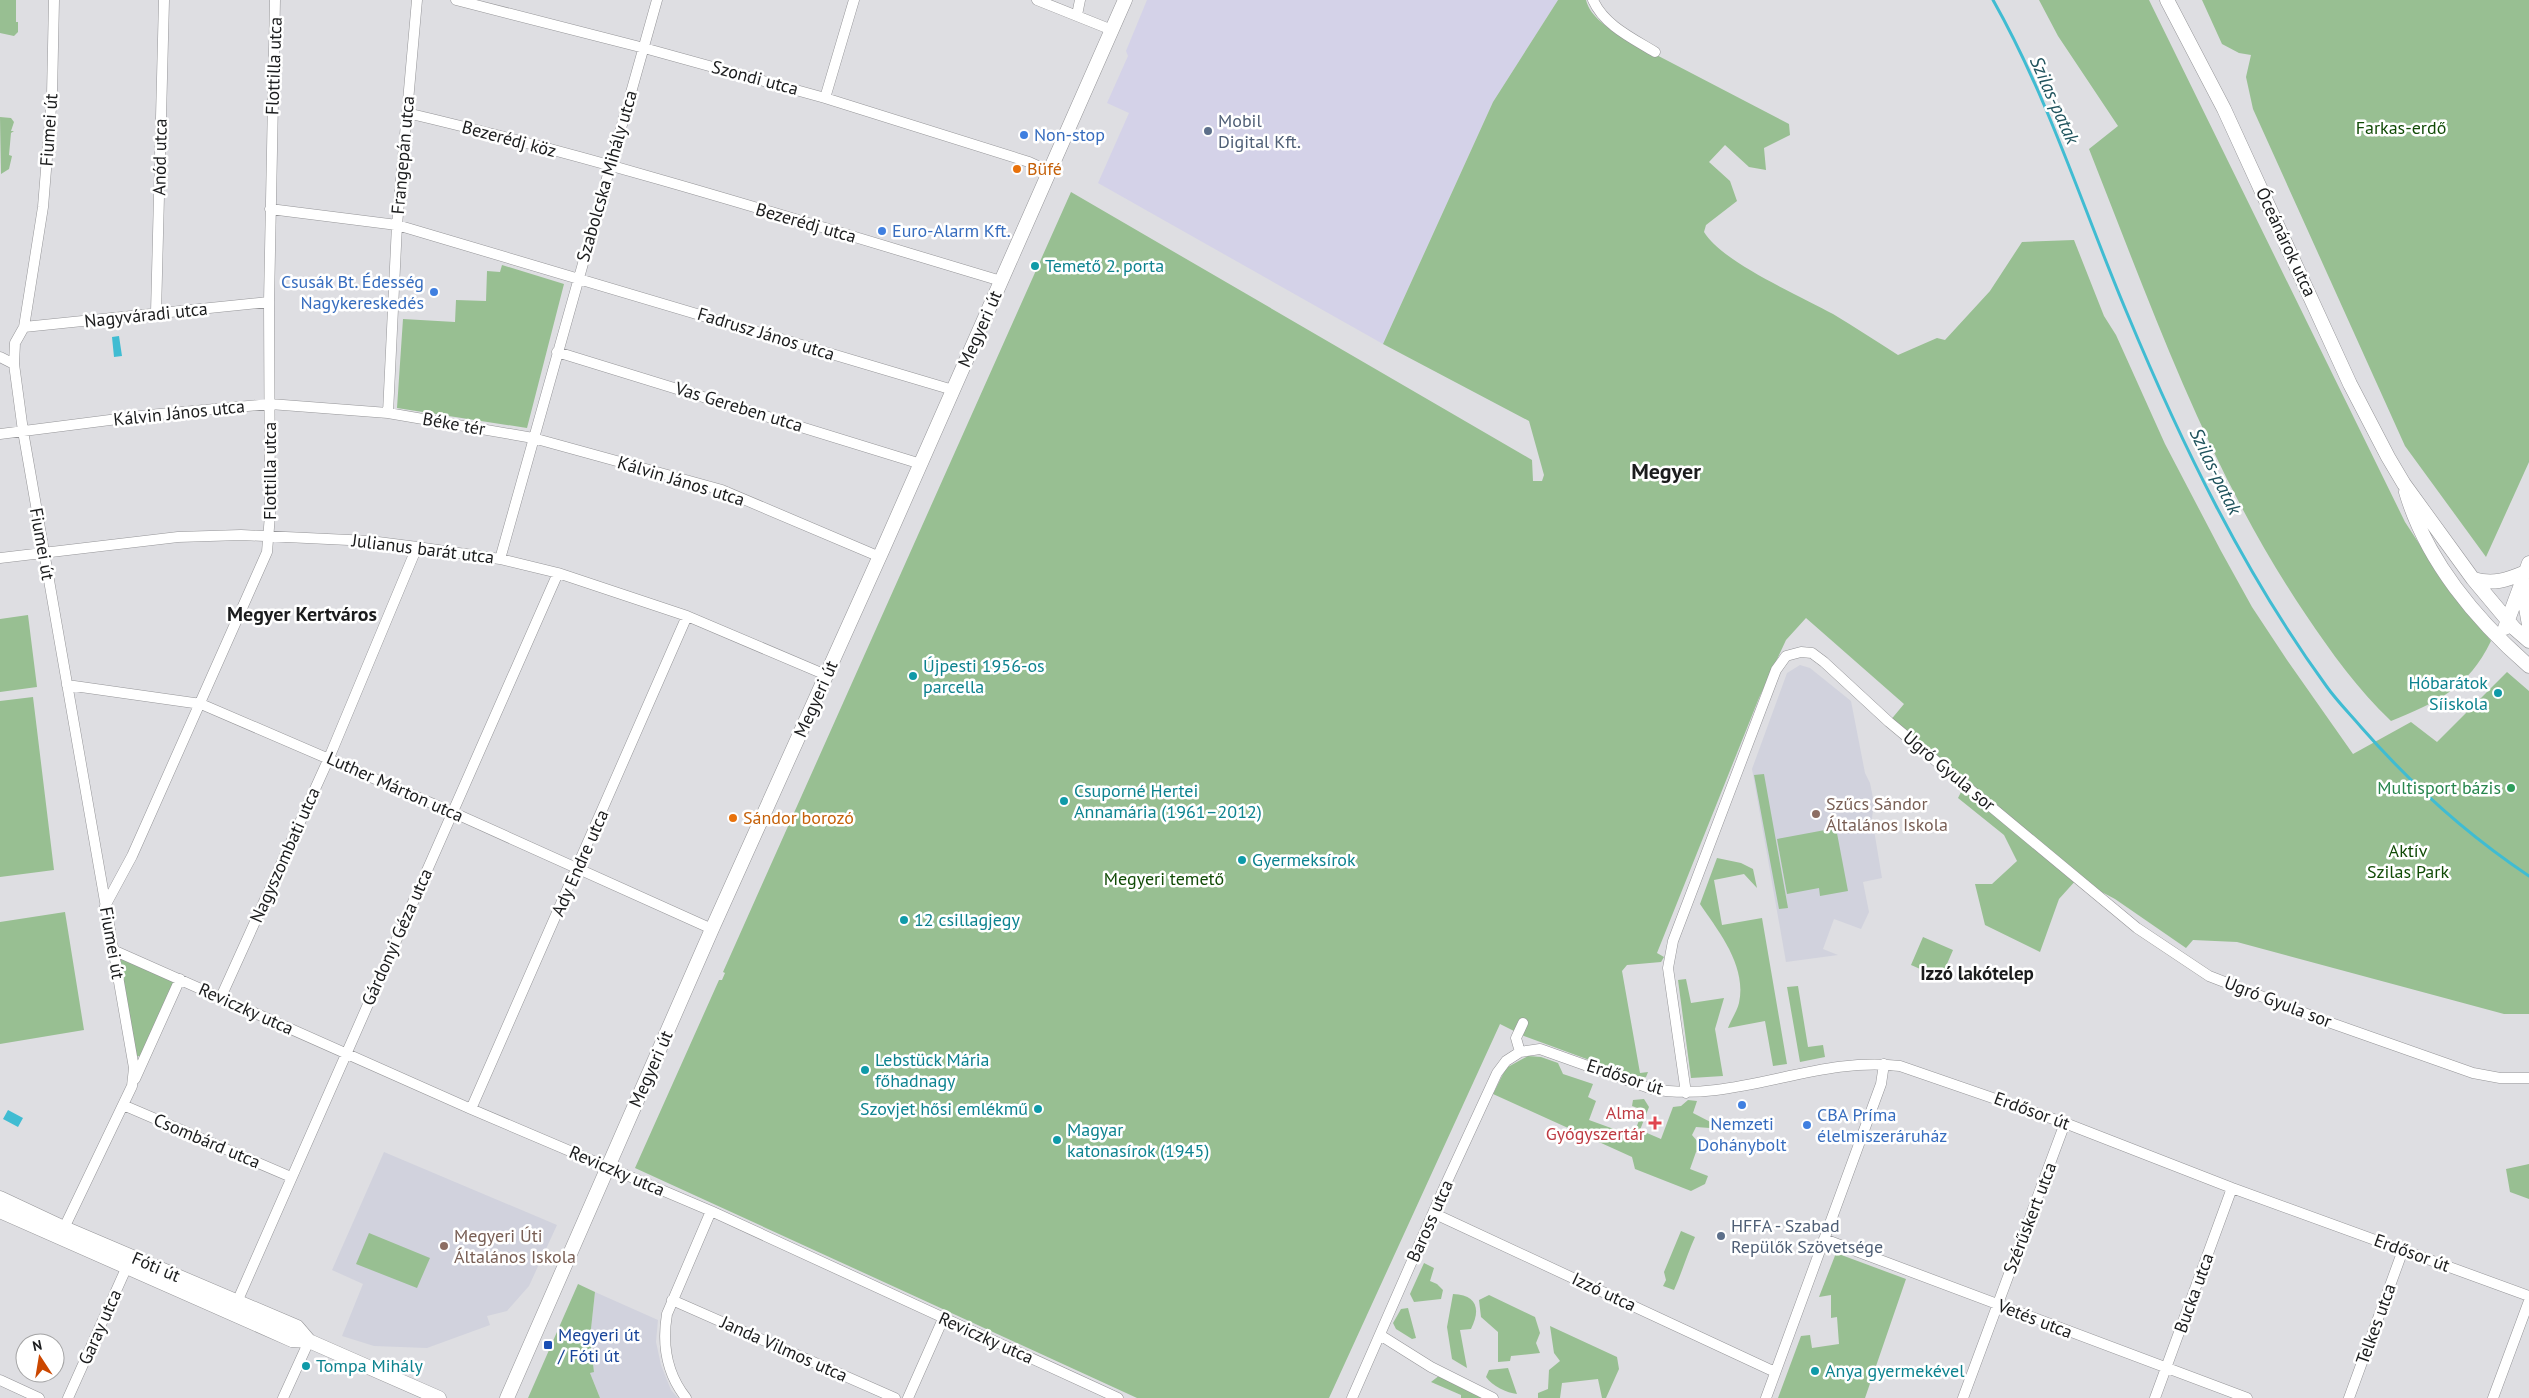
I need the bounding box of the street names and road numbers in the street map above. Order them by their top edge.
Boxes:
street label: Flottilla utca [260,17,287,115]
street label: Szondi utca [709,55,801,100]
street label: Szabolcska Mihály utca [571,87,642,264]
street label: Fiumei út [34,93,63,167]
street label: Frangepán utca [386,95,419,215]
street label: Bezerédj köz [459,115,559,162]
street label: Anód utca [147,118,172,196]
street label: Óceánárok utca [2251,183,2322,300]
street label: Bezerédj utca [753,197,859,248]
street label: Megyeri út [952,287,1007,371]
street label: Nagyváradi utca [83,297,209,332]
street label: Fadrusz János utca [695,302,838,365]
street label: Vas Gereben utca [672,376,806,437]
street label: Kálvin János utca [112,394,246,431]
street label: Béke tér [421,407,487,440]
street label: Flottilla utca [258,422,281,520]
street label: Kálvin János utca [615,450,748,511]
street label: Fiumei út [25,506,60,582]
street label: Julianus barát utca [350,528,495,569]
street label: Megyeri út [788,657,843,741]
street label: Ugró Gyula sor [1898,725,2000,816]
street label: Luther Márton utca [323,746,467,827]
street label: Nagyszombati utca [244,784,325,926]
street label: Ady Endre utca [546,806,613,920]
street label: Gárdonyi Géza utca [356,865,437,1009]
street label: Fiumei út [95,905,130,981]
street label: Ugró Gyula sor [2221,970,2335,1033]
street label: Reviczky utca [195,977,297,1040]
street label: Megyeri út [623,1027,678,1111]
street label: Erdősor út [1584,1053,1666,1100]
street label: Erdősor út [1991,1086,2073,1135]
street label: Csombárd utca [150,1108,264,1173]
street label: Reviczky utca [566,1140,668,1201]
street label: Szérűskert utca [1998,1159,2061,1277]
street label: Baross utca [1401,1176,1458,1266]
street label: Erdősor út [2371,1228,2453,1277]
street label: Fóti út [128,1246,184,1287]
street label: Bucka utca [2168,1250,2219,1336]
street label: Izzó utca [1568,1267,1640,1316]
street label: Telkes utca [2350,1280,2401,1368]
street label: Garay utca [73,1285,126,1368]
street label: Vetés utca [1994,1293,2076,1343]
street label: Reviczky utca [935,1306,1037,1369]
street label: Janda Vilmos utca [716,1310,851,1387]

